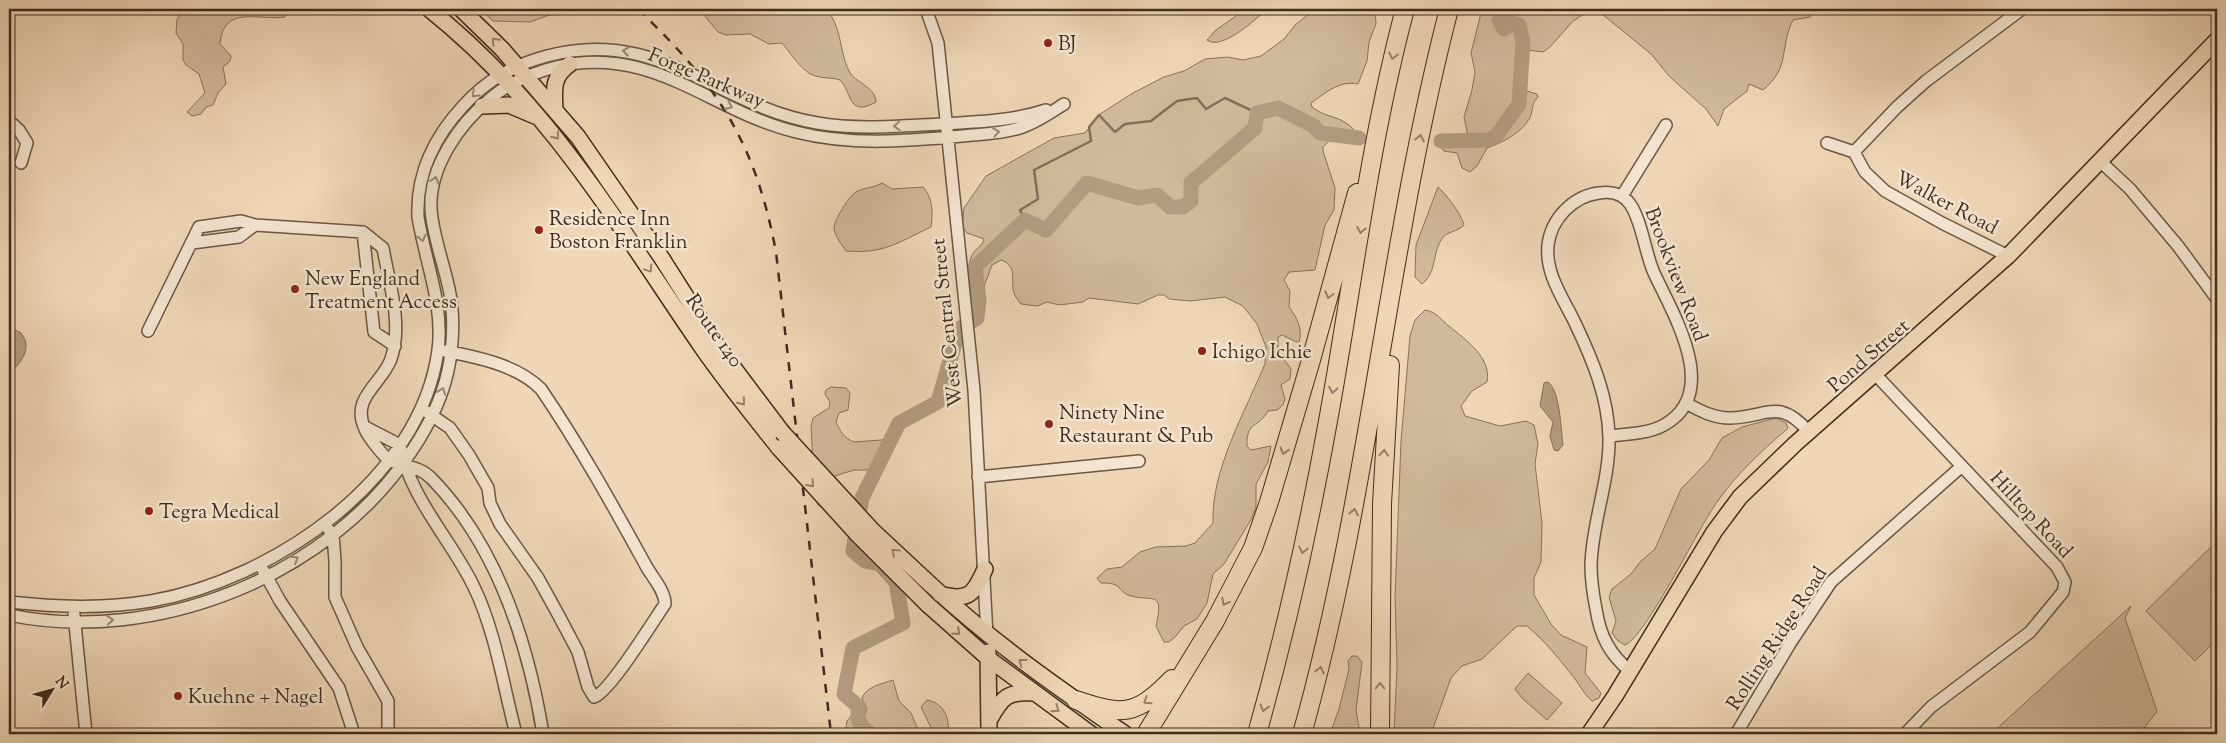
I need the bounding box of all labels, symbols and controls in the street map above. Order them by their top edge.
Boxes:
place label: BJ [1058,31,1076,60]
marker: BJ [1042,37,1054,49]
one-way arrow [492,38,501,47]
street label: Forge Parkway [643,42,769,117]
one-way arrow [622,46,630,57]
one-way arrow [1388,52,1399,60]
one-way arrow [472,88,481,97]
one-way arrow [724,99,733,110]
one-way arrow [893,121,901,132]
one-way arrow [992,128,1000,138]
one-way arrow [550,130,558,139]
one-way arrow [1414,133,1424,142]
street label: Walker Road [1889,165,2002,243]
one-way arrow [430,176,440,184]
street label: Brookview Road [1636,204,1714,346]
place label: Residence Inn Boston Franklin [549,206,688,258]
marker: Residence Inn Boston Franklin [533,224,545,236]
one-way arrow [1356,226,1366,235]
one-way arrow [416,234,427,243]
street label: West Central Street [925,236,972,409]
one-way arrow [643,263,652,273]
place label: New England Treatment Access [305,266,457,318]
marker: New England Treatment Access [289,283,301,295]
street label: Route 140 [677,289,749,374]
one-way arrow [1324,290,1334,298]
street label: Pond Street [1822,313,1917,401]
place label: Ichigo Ichie [1212,339,1312,368]
marker: Ichigo Ichie [1196,345,1208,357]
one-way arrow [1329,386,1339,395]
one-way arrow [436,387,446,395]
one-way arrow [737,397,746,406]
place label: Ninety Nine Restaurant & Pub [1059,400,1213,452]
marker: Ninety Nine Restaurant & Pub [1043,418,1055,430]
one-way arrow [1279,446,1289,454]
one-way arrow [1379,449,1390,457]
street label: Hilltop Road [1982,465,2078,566]
one-way arrow [806,478,815,487]
place label: Tegra Medical [159,499,280,528]
marker: Tegra Medical [143,505,155,517]
one-way arrow [1348,507,1359,516]
one-way arrow [1298,546,1309,554]
one-way arrow [892,549,901,558]
one-way arrow [290,556,299,566]
street label: Rolling Ridge Road [1721,562,1836,717]
one-way arrow [1221,596,1231,605]
one-way arrow [106,615,114,626]
one-way arrow [952,626,961,635]
one-way arrow [1018,659,1028,668]
north arrow [28,666,78,716]
one-way arrow [1314,666,1324,675]
text: N [49,673,72,694]
one-way arrow [1375,681,1386,689]
place label: Kuehne + Nagel [188,684,324,713]
marker: Kuehne + Nagel [172,690,184,702]
one-way arrow [1143,694,1152,704]
one-way arrow [1050,703,1060,712]
one-way arrow [1259,703,1270,712]

